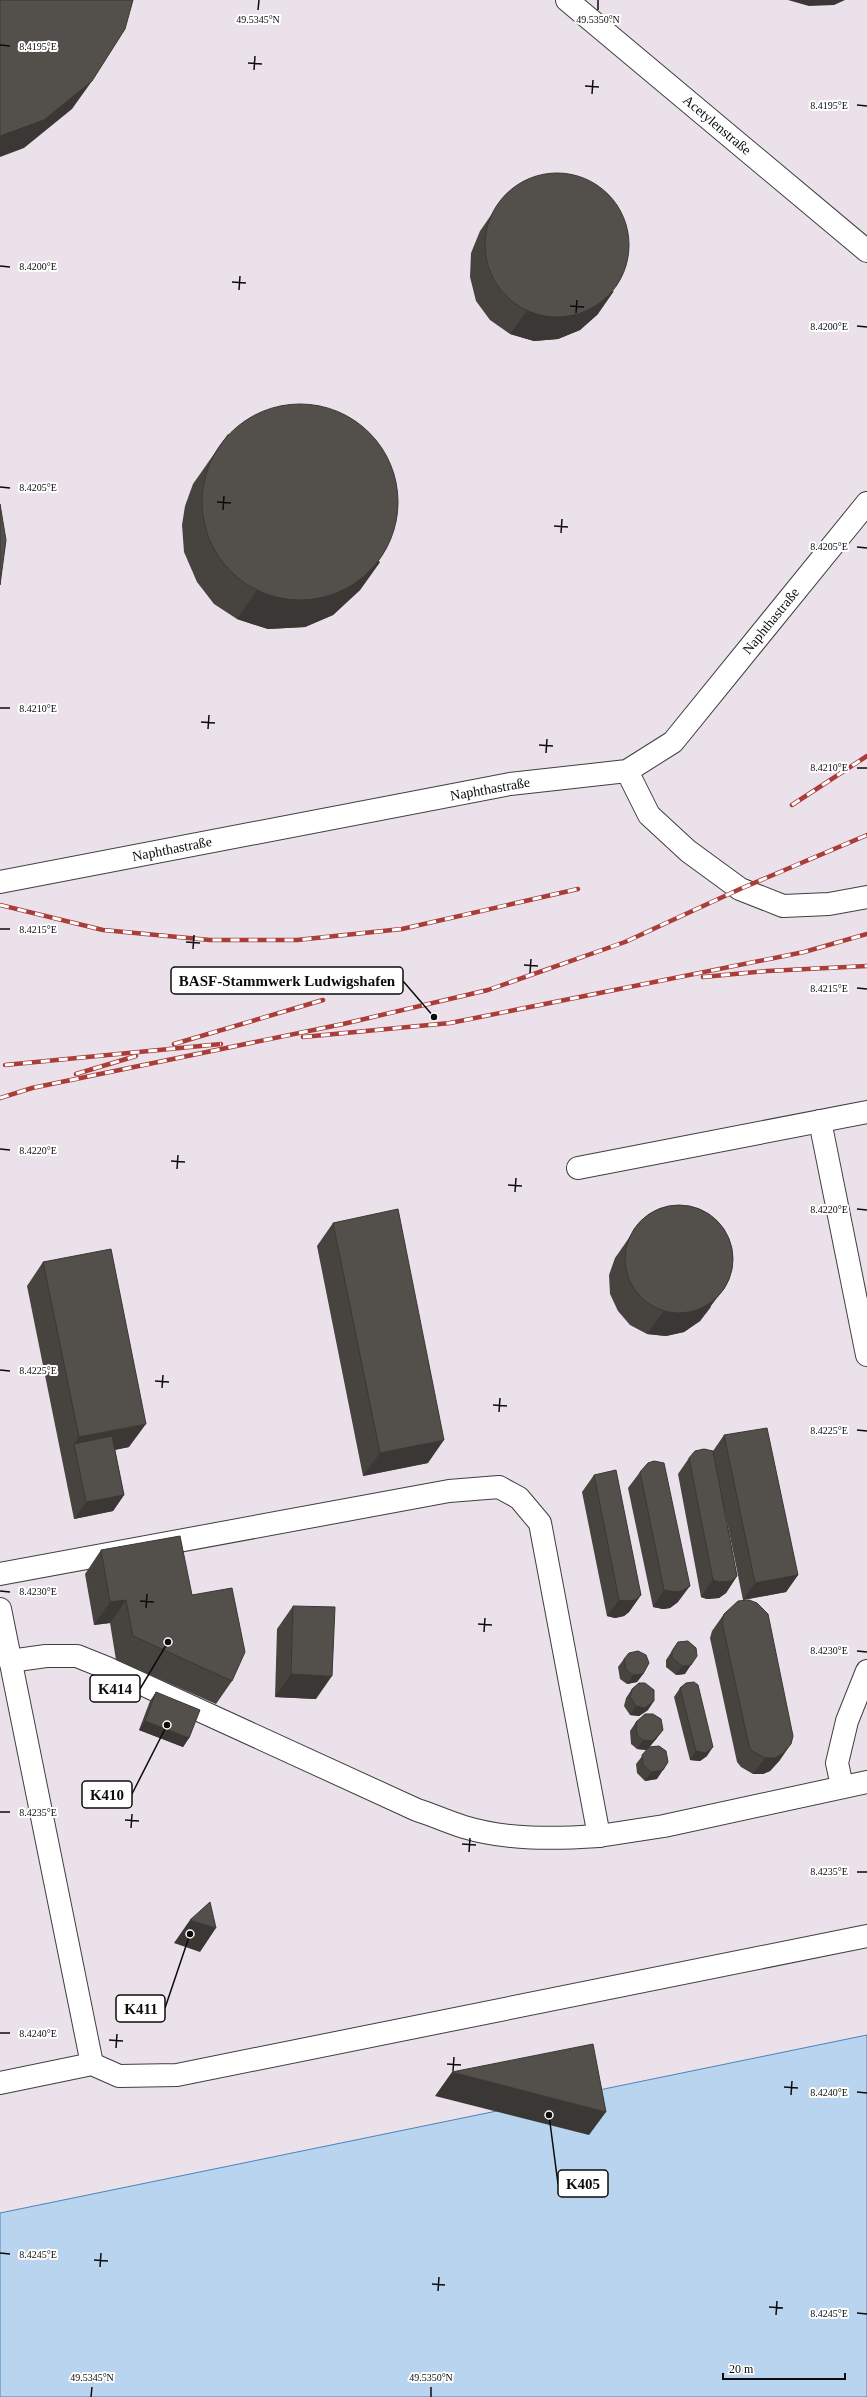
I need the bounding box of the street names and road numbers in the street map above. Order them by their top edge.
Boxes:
street label: Acetylenstraße [680,92,754,158]
street label: Naphthastraße [740,585,802,657]
street label: Naphthastraße [449,775,531,803]
street label: Naphthastraße [131,834,213,864]

